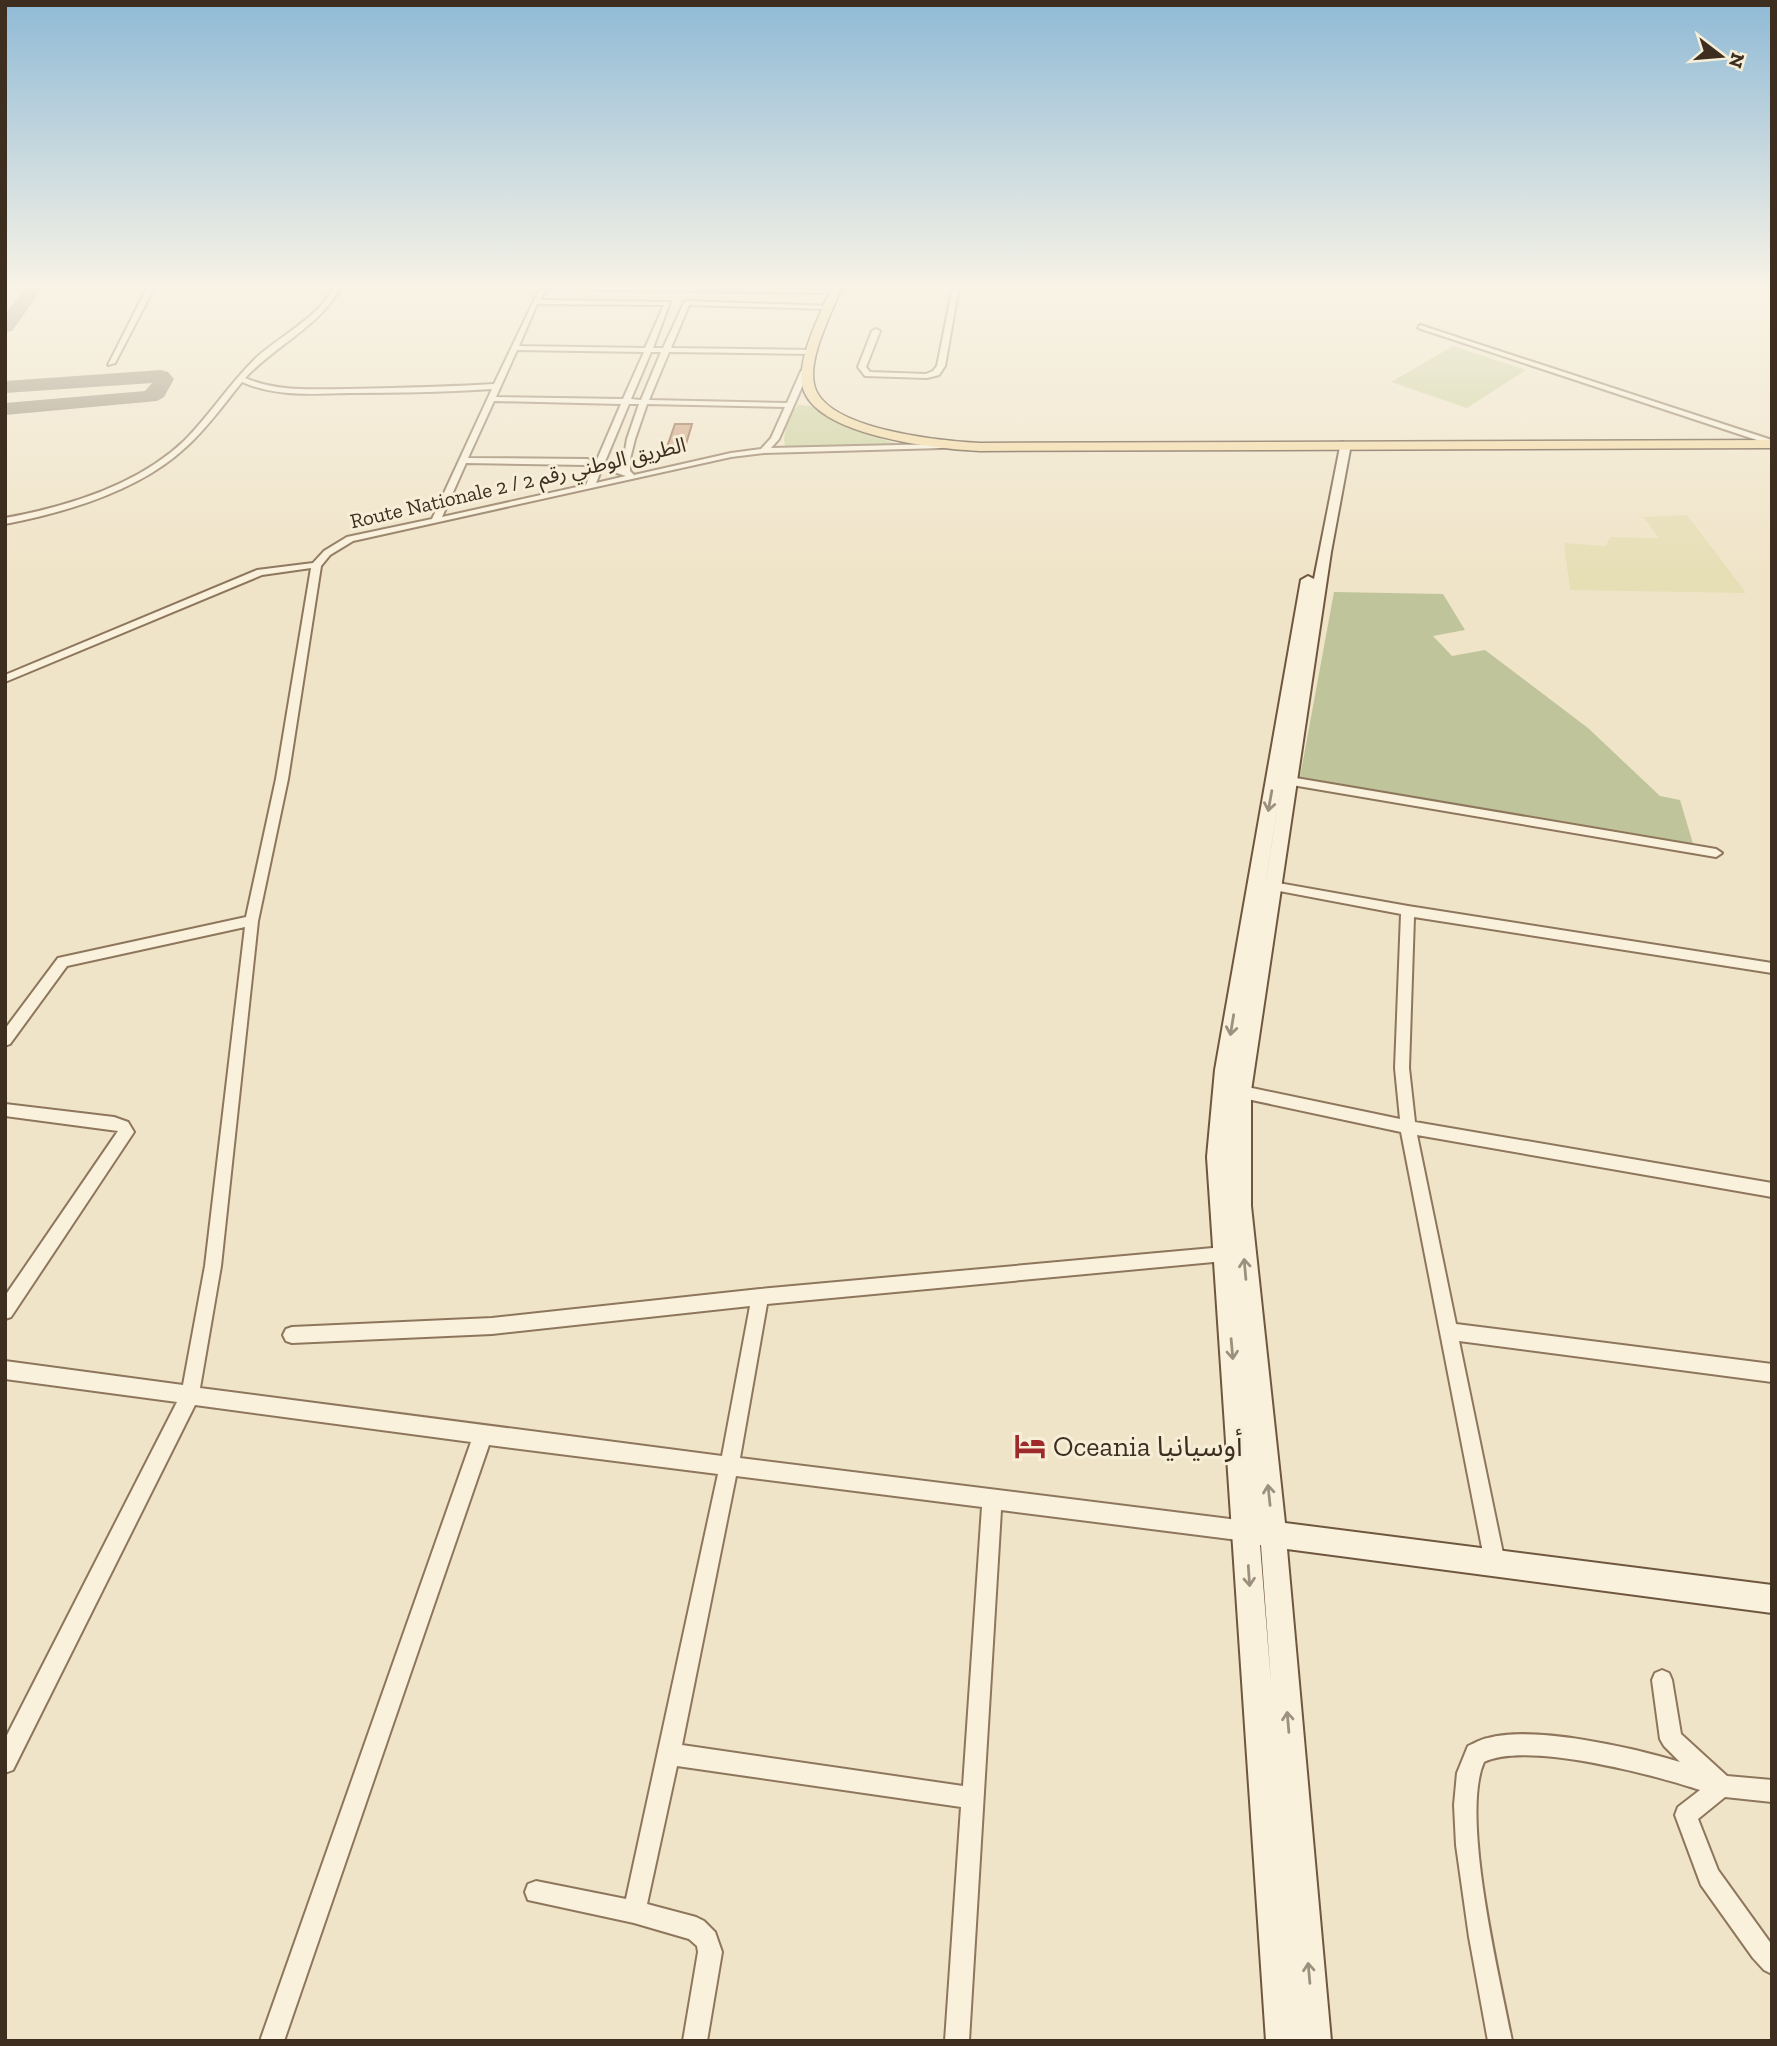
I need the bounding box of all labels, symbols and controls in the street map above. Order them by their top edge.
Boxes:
north arrow [1686,21,1756,91]
text: N [1724,50,1750,71]
street label: Route Nationale 2 / الطريق الوطني رقم 2 [347,432,689,537]
one-way arrow [1263,789,1276,812]
one-way arrow [1225,1013,1238,1036]
one-way arrow [1238,1258,1251,1280]
one-way arrow [1226,1338,1239,1360]
place label: Oceania أوسيانيا [1053,1428,1243,1463]
hotel icon: Oceania أوسيانيا [1013,1429,1047,1463]
one-way arrow [1262,1484,1275,1507]
one-way arrow [1243,1564,1256,1587]
one-way arrow [1281,1711,1294,1733]
one-way arrow [1302,1962,1315,1985]

